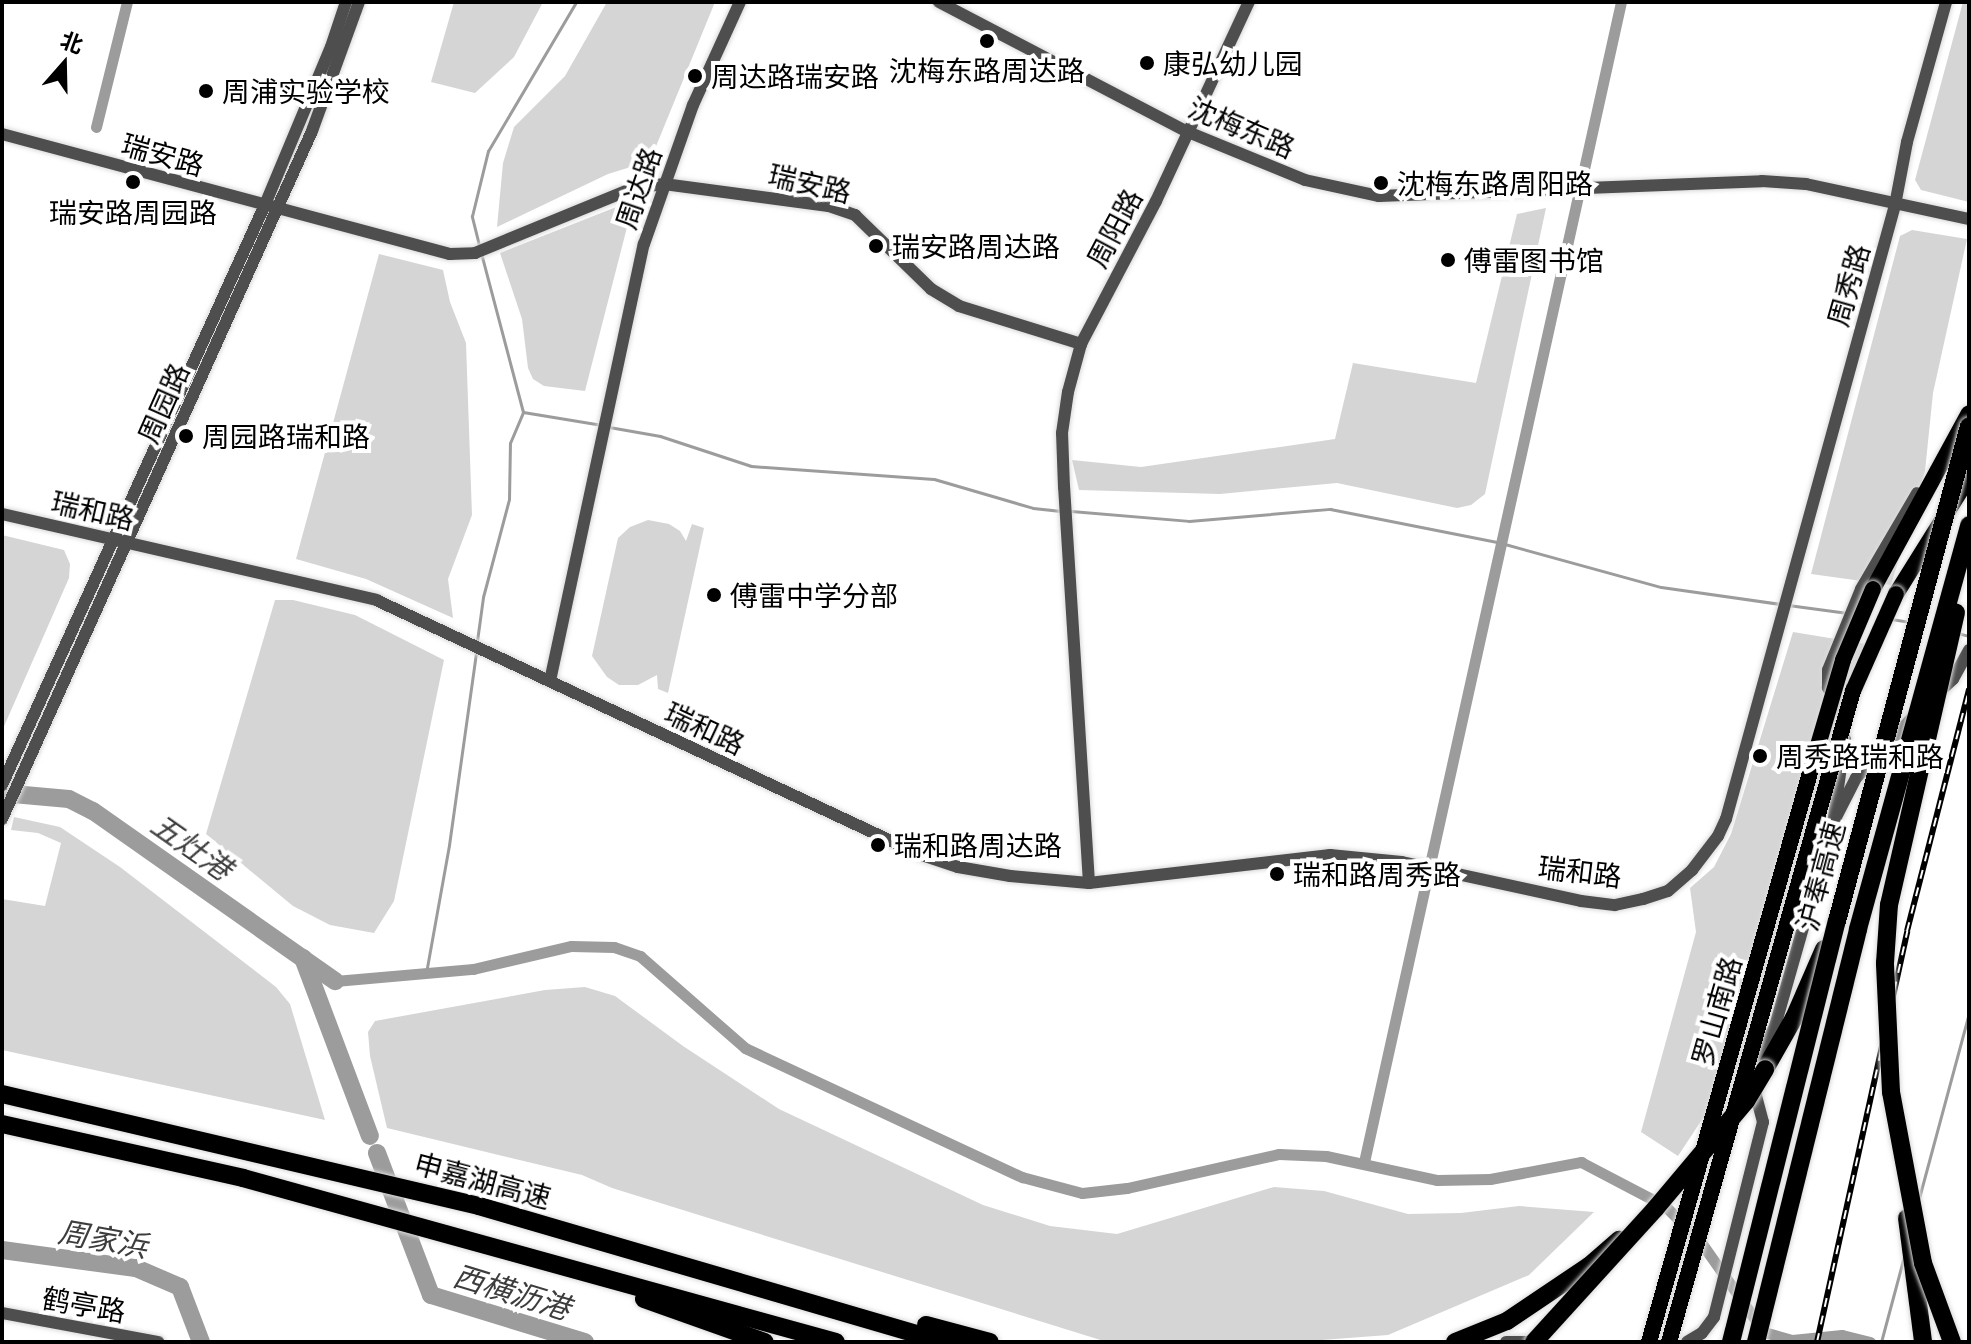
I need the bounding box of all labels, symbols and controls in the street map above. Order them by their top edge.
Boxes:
north arrow [24,24,104,104]
text: 北 [57,25,87,57]
marker: 沈梅东路周达路 [978,32,996,50]
place label: 康弘幼儿园 [1163,46,1303,80]
place label: 沈梅东路周达路 [889,53,1085,87]
marker: 康弘幼儿园 [1138,54,1156,72]
place label: 周达路瑞安路 [711,59,879,93]
marker: 周达路瑞安路 [686,67,704,85]
place label: 周浦实验学校 [222,74,390,108]
marker: 周浦实验学校 [197,82,215,100]
street label: 沈梅东路 [1184,90,1300,164]
street label: 瑞安路 [118,126,208,182]
street label: 周达路 [608,143,668,233]
street label: 瑞安路 [765,157,855,209]
place label: 沈梅东路周阳路 [1397,166,1593,200]
marker: 瑞安路周园路 [124,173,142,191]
marker: 沈梅东路周阳路 [1372,174,1390,192]
street label: 周阳路 [1079,183,1149,273]
place label: 瑞安路周园路 [49,195,217,229]
place label: 瑞安路周达路 [892,229,1060,263]
marker: 瑞安路周达路 [867,237,885,255]
street label: 周秀路 [1820,240,1876,330]
place label: 傅雷图书馆 [1464,243,1604,277]
marker: 傅雷图书馆 [1439,251,1457,269]
street label: 周园路 [131,358,195,448]
place label: 周园路瑞和路 [202,419,370,453]
marker: 周园路瑞和路 [177,427,195,445]
street label: 瑞和路 [48,484,138,536]
place label: 傅雷中学分部 [730,578,898,612]
marker: 傅雷中学分部 [705,586,723,604]
street label: 瑞和路 [660,695,750,761]
place label: 周秀路瑞和路 [1776,739,1944,773]
marker: 周秀路瑞和路 [1751,747,1769,765]
water label: 五灶港 [145,805,239,887]
street label: 沪奉高速 [1789,818,1851,934]
place label: 瑞和路周达路 [894,828,1062,862]
marker: 瑞和路周达路 [869,836,887,854]
street label: 瑞和路 [1536,849,1624,893]
place label: 瑞和路周秀路 [1293,857,1461,891]
marker: 瑞和路周秀路 [1268,865,1286,883]
street label: 罗山南路 [1684,953,1748,1069]
street label: 申嘉湖高速 [411,1146,555,1214]
water label: 周家浜 [56,1212,150,1264]
water label: 西横沥港 [449,1256,575,1326]
street label: 鹤亭路 [40,1280,128,1328]

